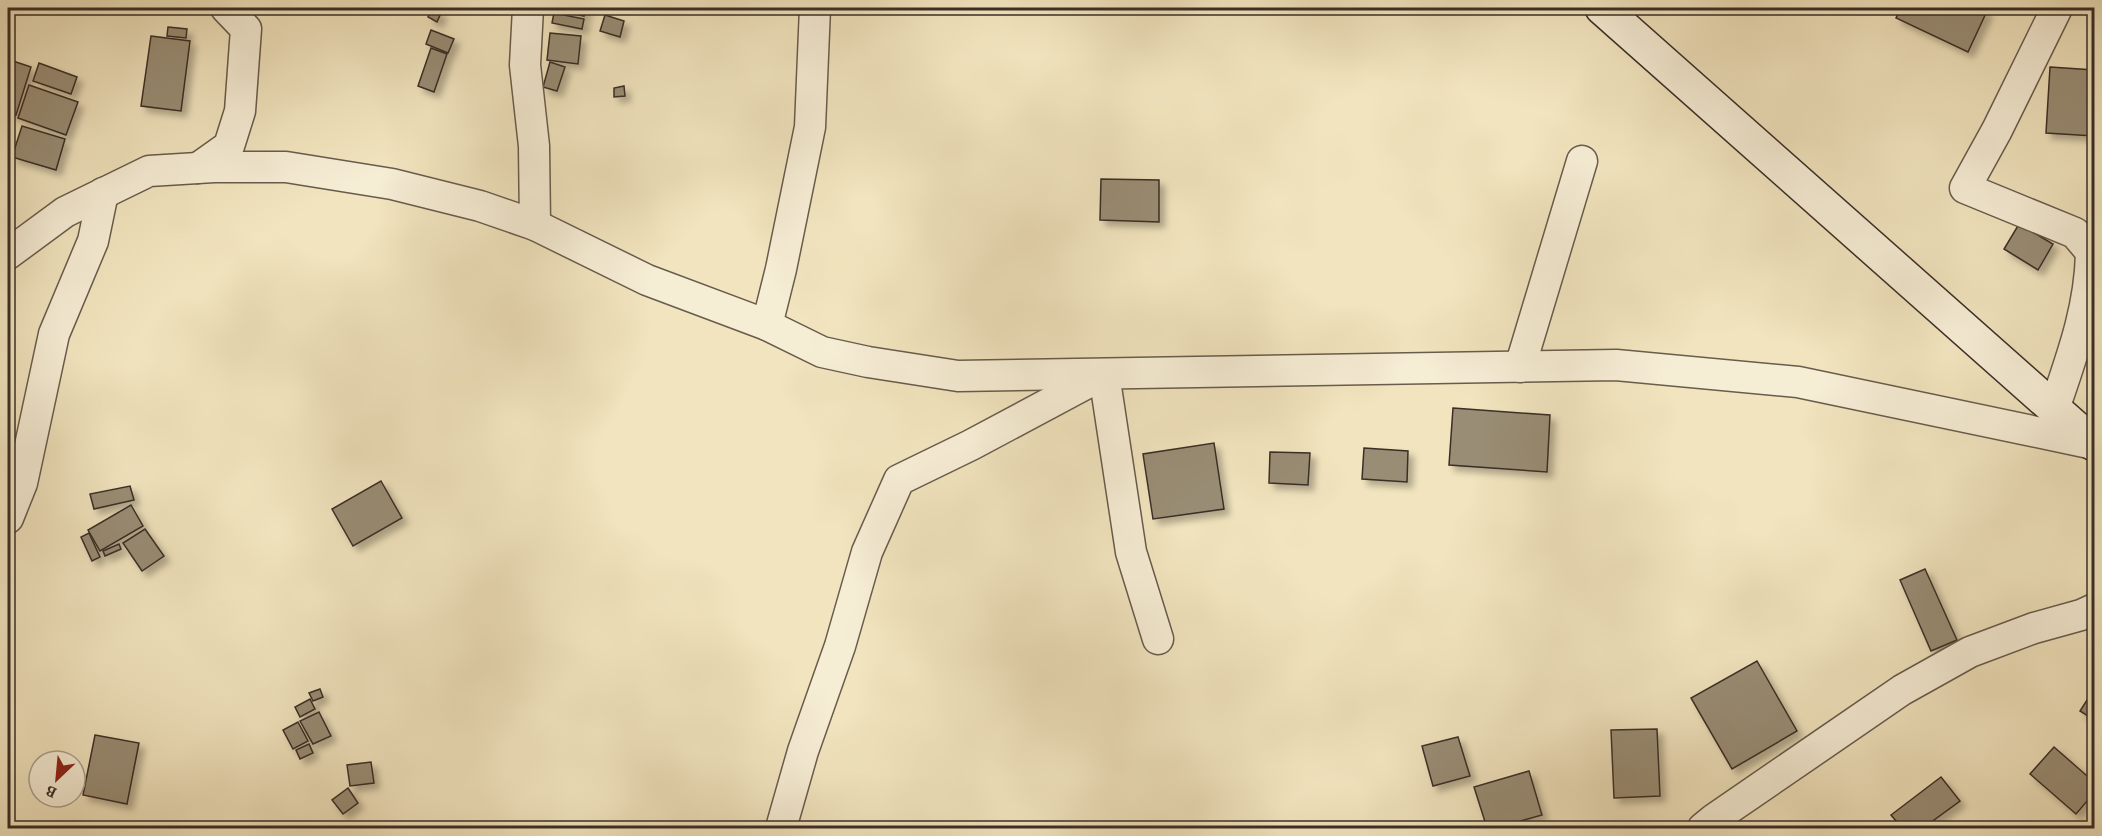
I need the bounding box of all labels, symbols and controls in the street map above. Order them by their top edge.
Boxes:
north arrow [27,749,87,809]
text: B [41,779,60,805]

